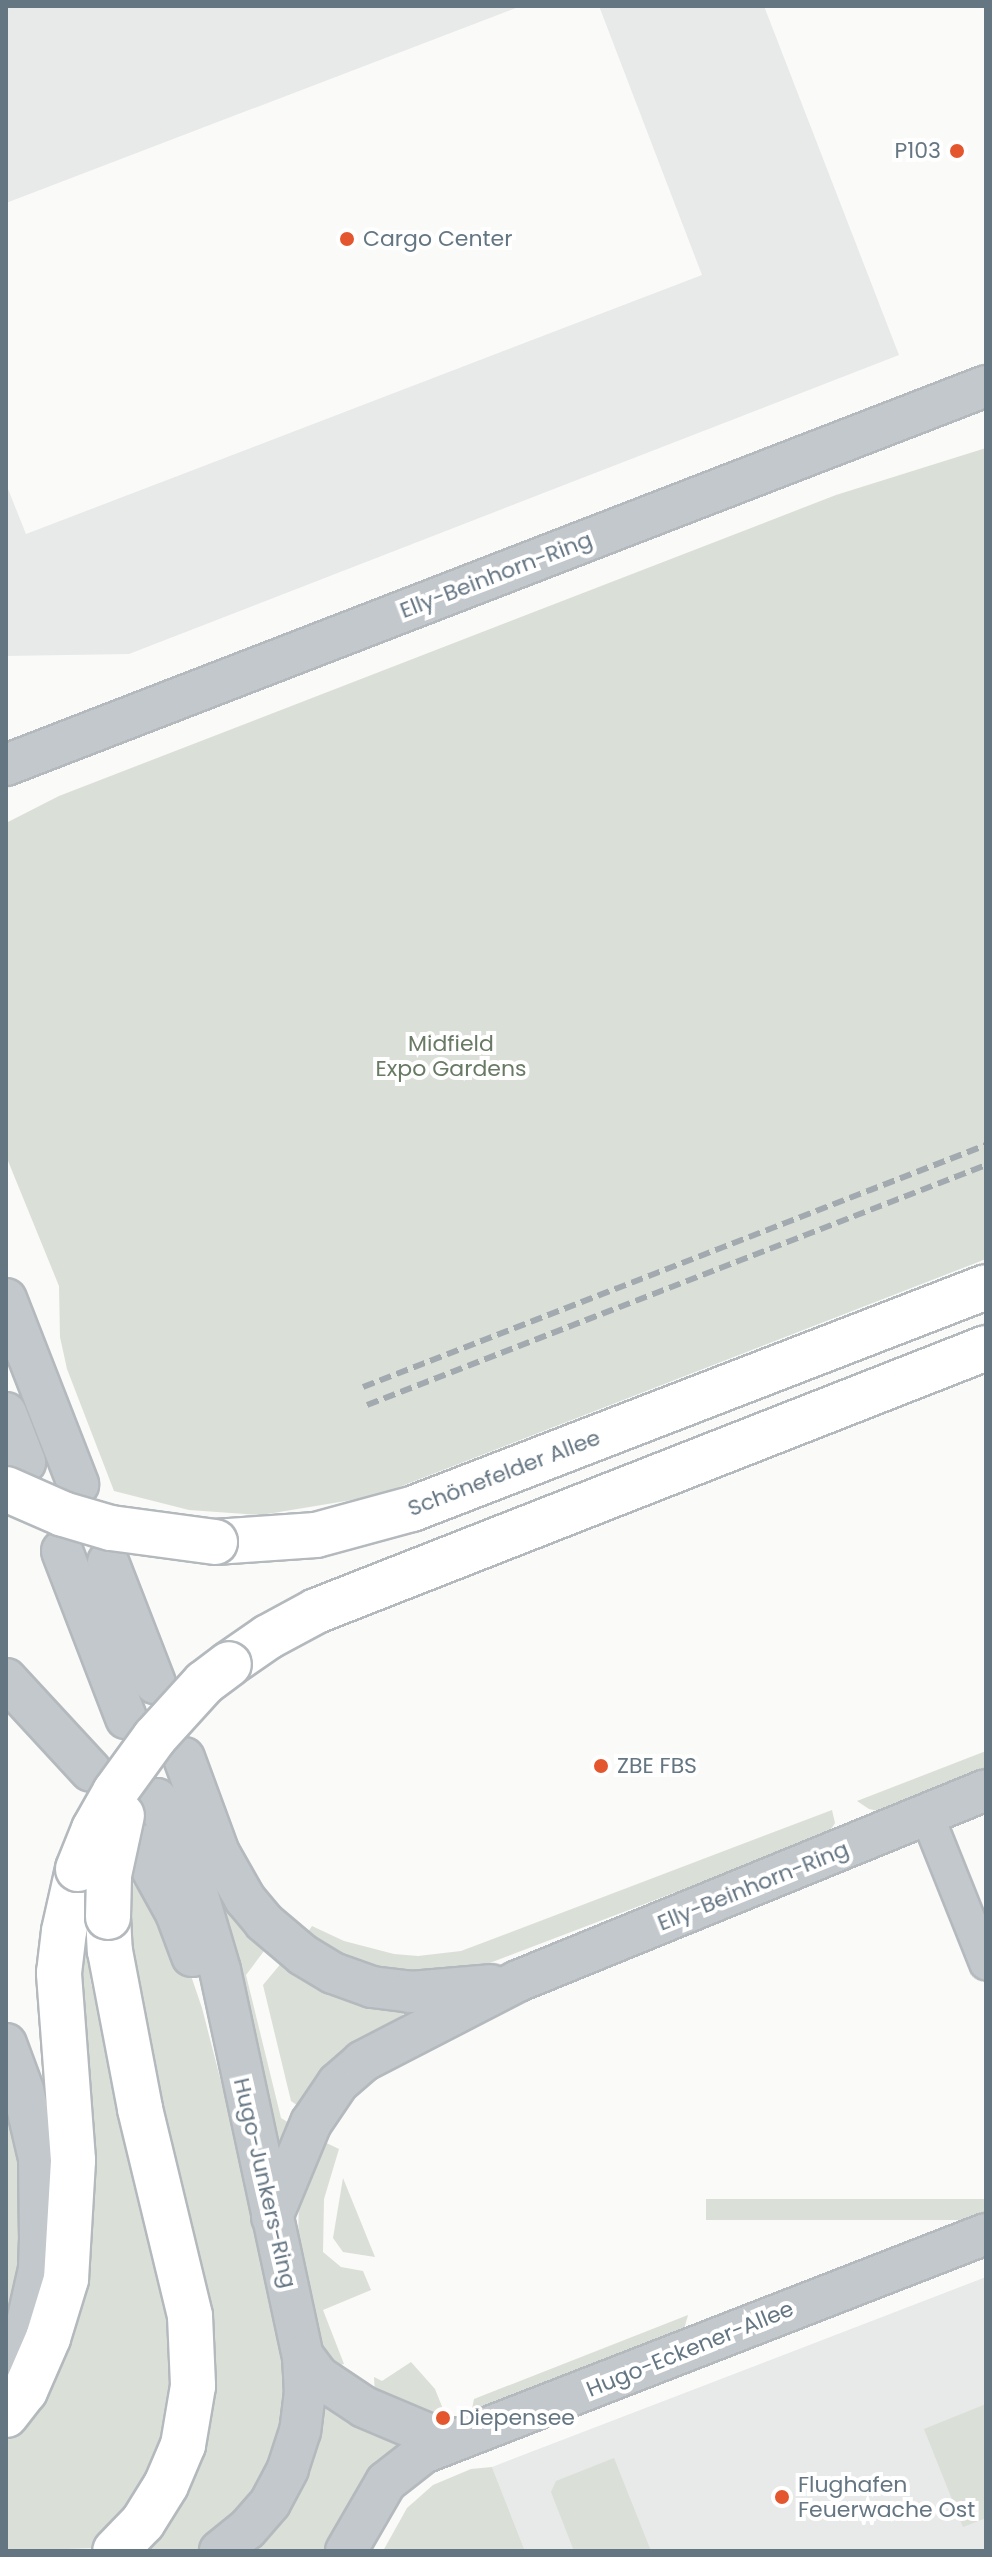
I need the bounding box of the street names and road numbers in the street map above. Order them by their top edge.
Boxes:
street label: Elly-Beinhorn-Ring [396,526,596,624]
street label: Schönefelder Allee [404,1424,604,1522]
street label: Elly-Beinhorn-Ring [654,1836,852,1936]
street label: Hugo-Junkers-Ring [228,2075,302,2291]
street label: Hugo-Eckener-Allee [583,2295,797,2403]

